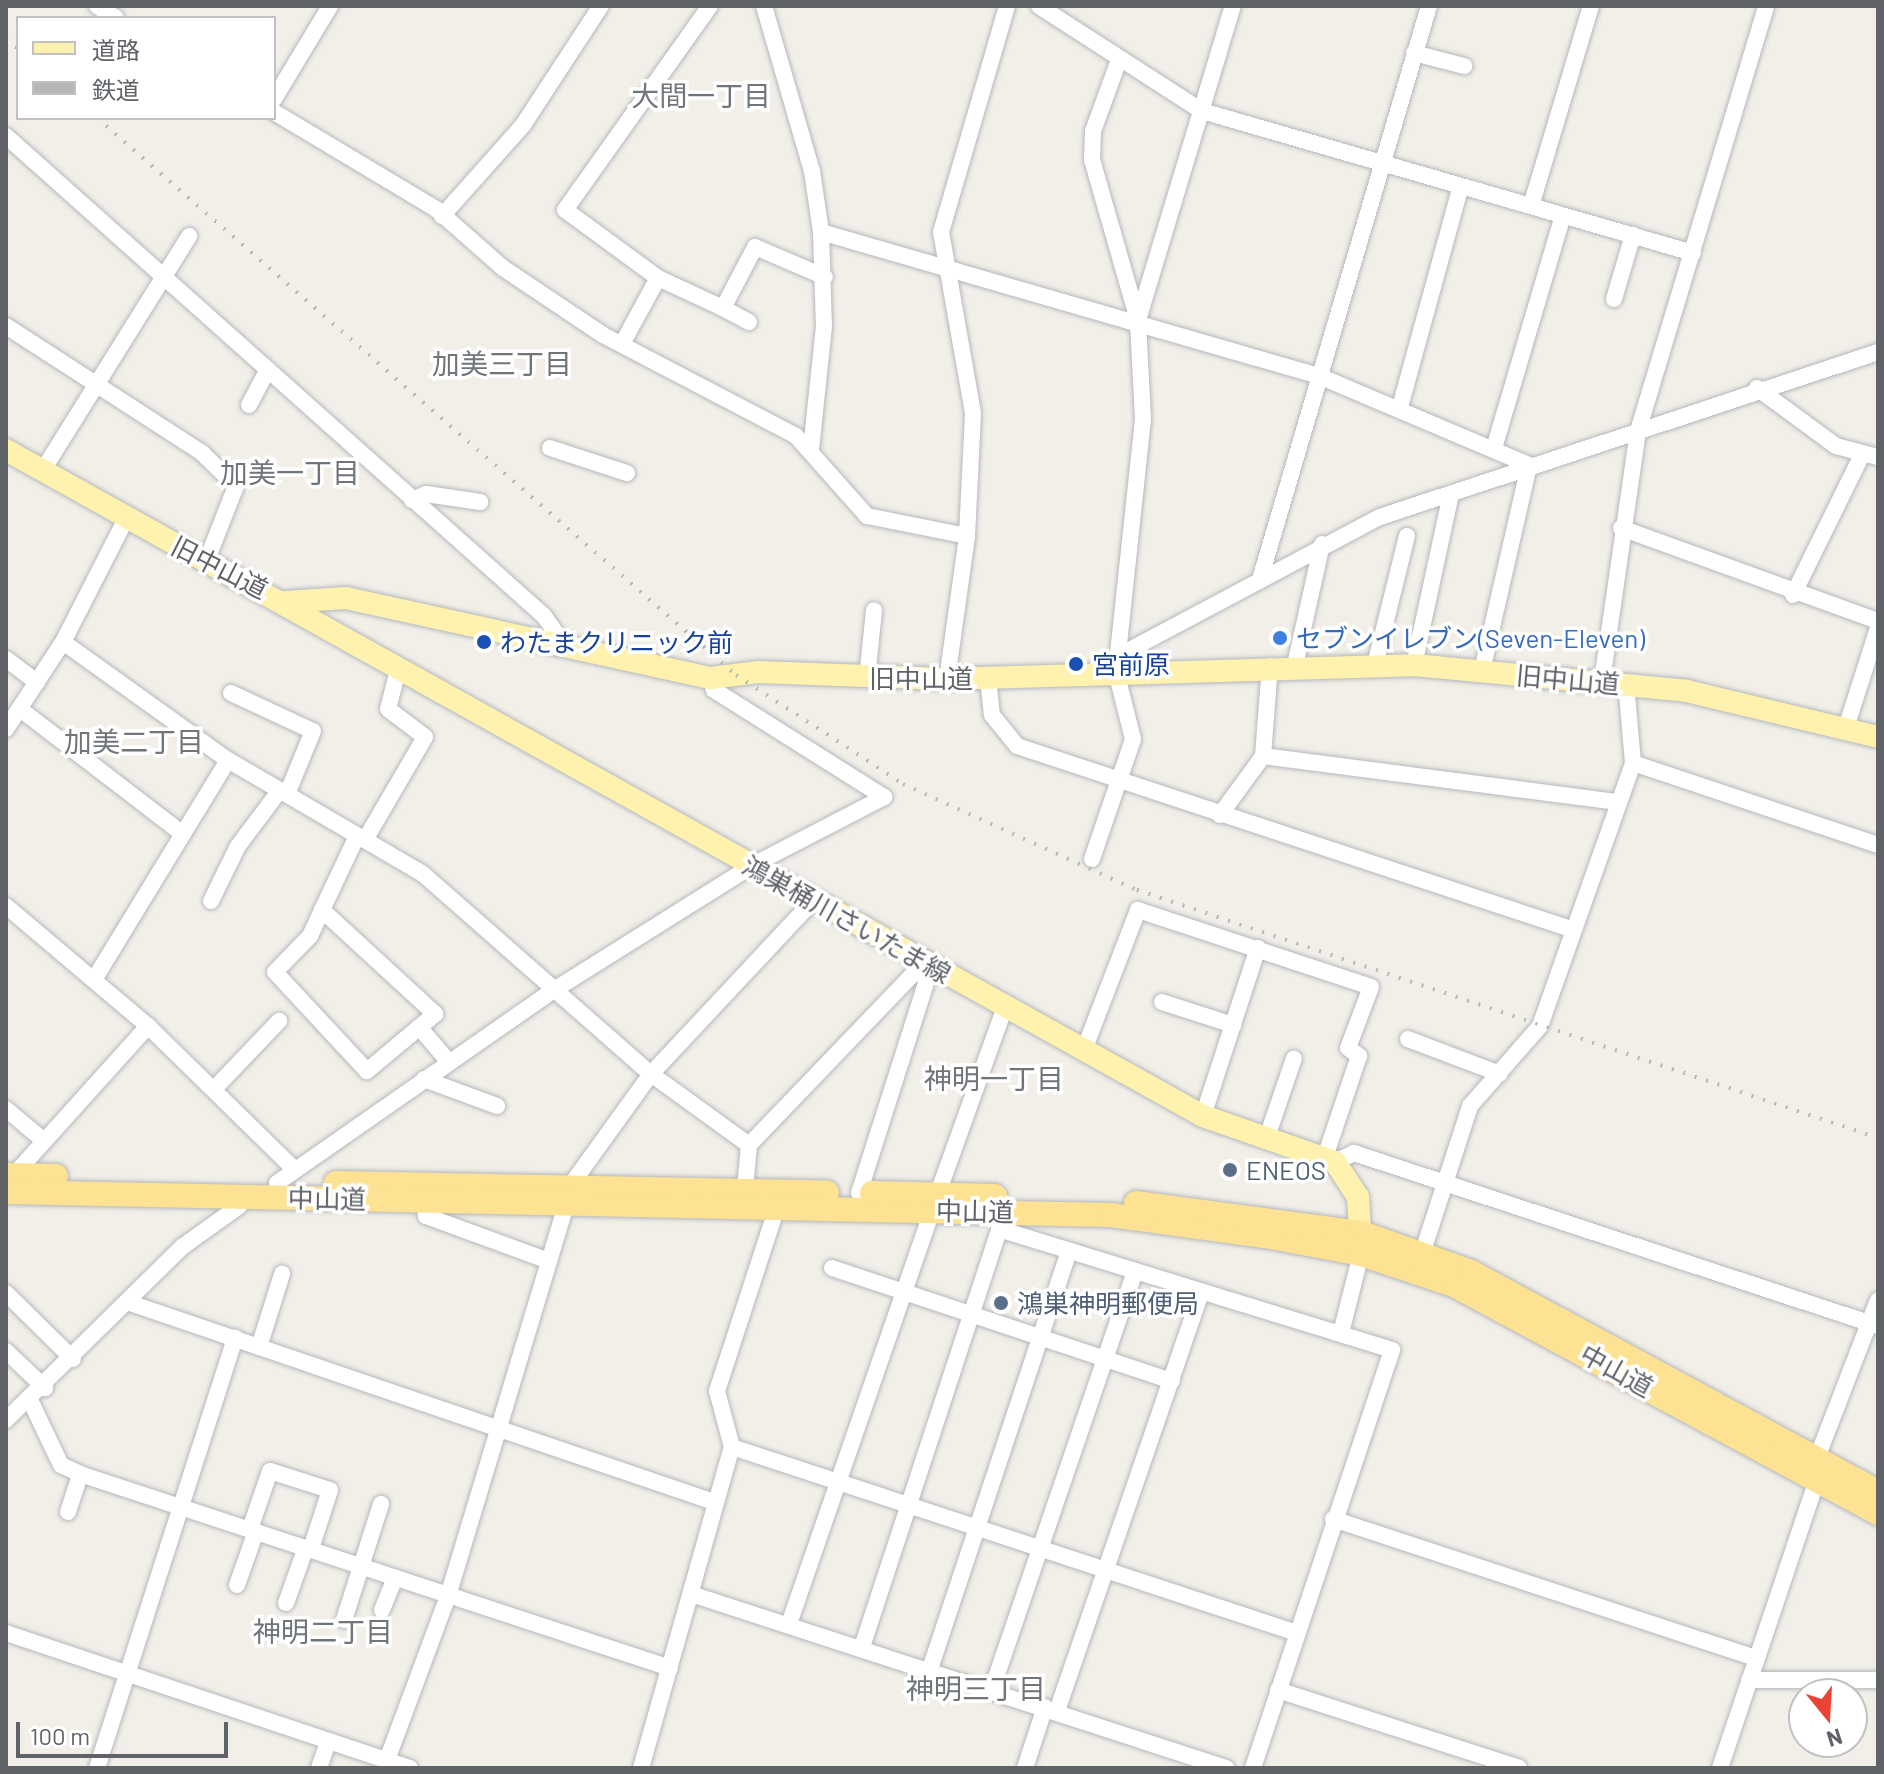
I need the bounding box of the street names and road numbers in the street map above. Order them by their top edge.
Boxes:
street label: 旧中山道 [167,529,273,605]
street label: 旧中山道 [1515,659,1621,699]
street label: 旧中山道 [869,662,973,694]
street label: 鴻巣桶川さいたま線 [737,849,957,989]
street label: 中山道 [288,1182,366,1214]
street label: 中山道 [936,1195,1014,1227]
street label: 中山道 [1575,1337,1659,1403]

